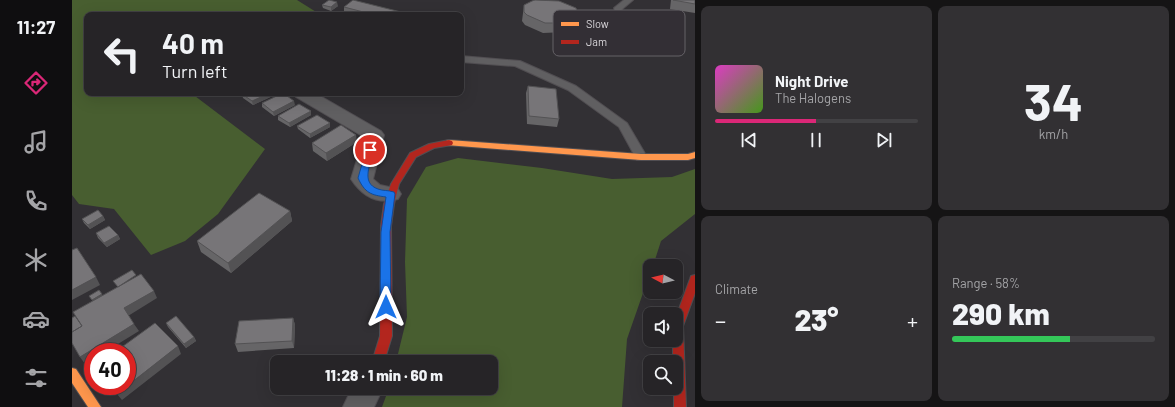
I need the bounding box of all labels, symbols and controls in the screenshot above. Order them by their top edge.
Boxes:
legend [553,10,685,56]
text: 11:27 [17,16,55,38]
text: Slow [586,17,609,30]
text: 40 m [162,26,224,60]
icon: left [96,28,148,80]
text: Jam [586,35,607,48]
text: Turn left [162,60,228,82]
icon: directions [22,69,50,97]
text: 34 [1024,69,1083,131]
text: Night Drive [775,72,848,90]
text: The Halogens [775,90,851,106]
text: km/h [1039,126,1068,142]
icon: music [22,128,50,156]
icon: previous [738,129,760,151]
icon: pause [805,129,827,151]
icon: next [873,129,895,151]
pin [353,133,387,167]
icon: arrive [359,139,381,161]
icon: phone [22,187,50,215]
icon: climate [22,246,50,274]
north arrow [643,259,683,299]
map controls [643,259,683,395]
text: Range · 58% [952,275,1020,291]
text: Climate [715,281,758,297]
position arrow [365,286,407,328]
text: 290 km [952,295,1050,331]
text: 23° [794,301,839,337]
icon: car [22,305,50,333]
button: sound [643,307,683,347]
text: − [715,307,726,333]
text: + [907,307,918,333]
speed limit sign: 40 [84,343,136,395]
button: search [643,355,683,395]
icon: filters [22,364,50,392]
text: 11:28 · 1 min · 60 m [325,366,443,384]

